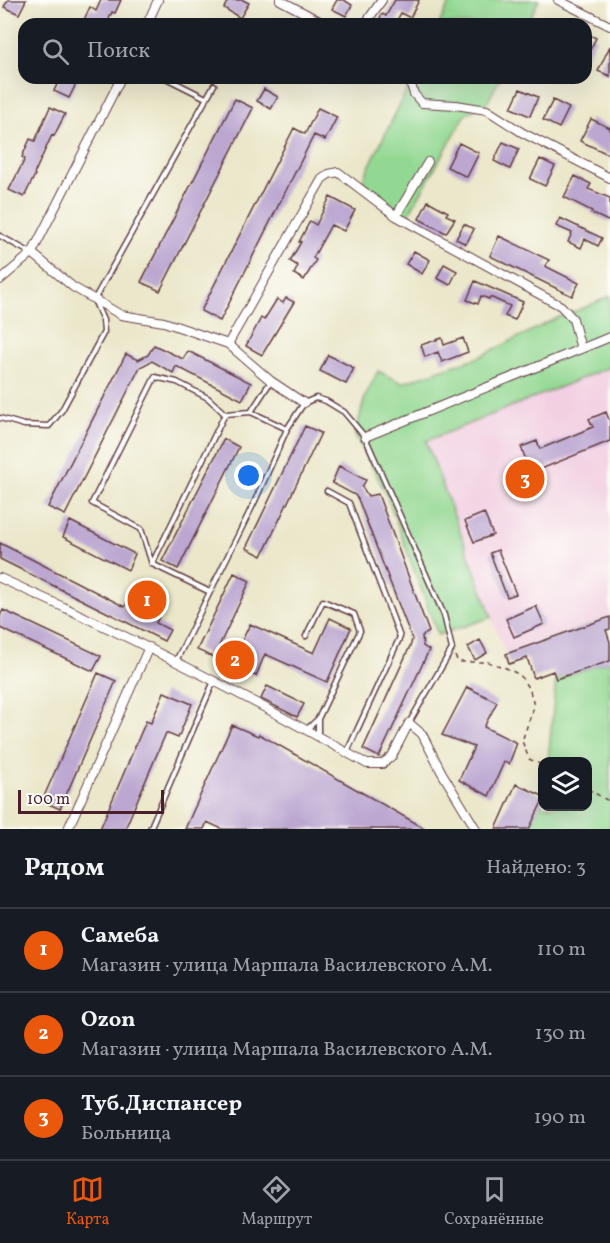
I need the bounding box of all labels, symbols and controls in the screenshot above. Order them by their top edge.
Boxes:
search box [18,18,592,84]
icon: search [39,35,72,68]
text: Поиск [87,36,150,67]
pin: 3 [506,456,544,502]
your location [234,461,263,490]
pin: 1 [128,578,166,622]
pin: 2 [216,638,254,682]
map controls [538,757,592,811]
button: layers [538,757,592,811]
scale bar [18,787,164,814]
text: 100 m [27,789,70,811]
text: Рядом [24,850,104,886]
text: Найдено: 3 [486,854,586,882]
text: Самеба [81,921,159,952]
text: 1 [39,936,48,964]
text: 110 m [537,936,586,964]
text: Магазин · улица Маршала Василевского А.М. [81,952,493,980]
text: Ozon [81,1005,136,1036]
text: 2 [38,1020,49,1048]
text: 130 m [535,1020,586,1048]
text: Магазин · улица Маршала Василевского А.М. [81,1036,493,1064]
text: Туб.Диспансер [81,1089,242,1120]
text: 3 [38,1104,49,1132]
text: 190 m [534,1104,586,1132]
text: Больница [81,1120,171,1148]
tab: Карта [66,1173,109,1231]
tab: Маршрут [241,1173,312,1231]
tab: Сохранённые [444,1173,544,1231]

